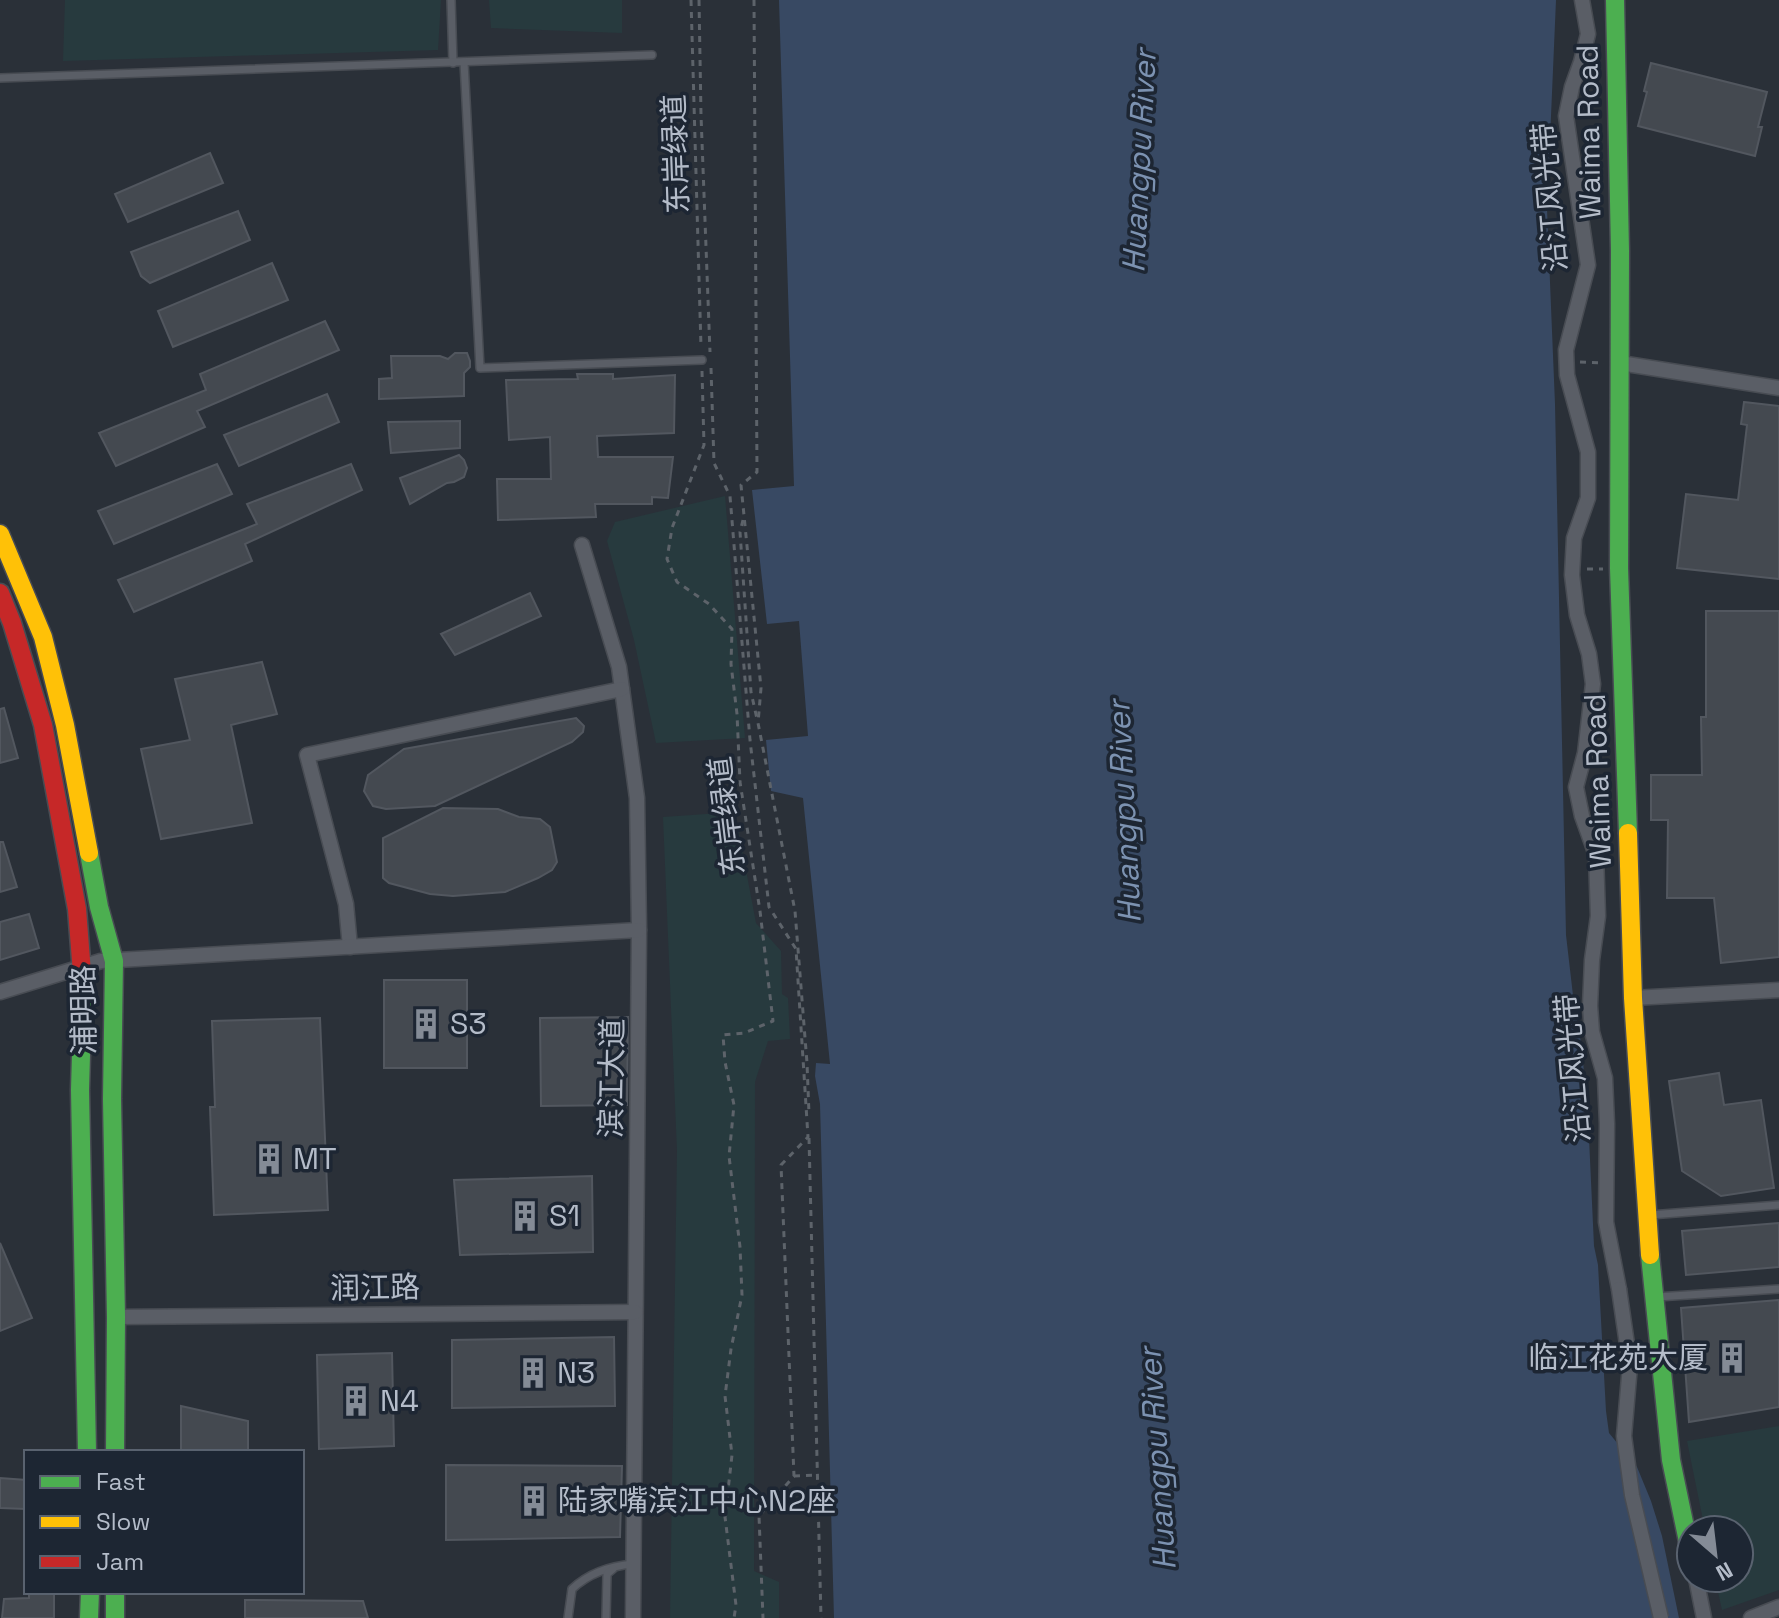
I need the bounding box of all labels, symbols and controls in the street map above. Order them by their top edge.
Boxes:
street label: Waima Road [1567,44,1610,220]
water label: Huangpu River [1113,46,1165,273]
street label: 东岸绿道 [654,93,697,215]
street label: 沿江风光带 [1524,121,1575,273]
street label: Waima Road [1575,693,1620,869]
water label: Huangpu River [1098,697,1150,924]
street label: 东岸绿道 [700,754,753,878]
street label: 浦明路 [63,965,104,1055]
street label: 沿江风光带 [1547,992,1598,1144]
place label: S3 [450,1004,487,1043]
building icon: S3 [409,1007,443,1041]
street label: 滨江大道 [591,1018,632,1138]
place label: MT [293,1139,337,1178]
building icon: MT [252,1142,286,1176]
place label: S1 [549,1196,580,1235]
building icon: S1 [508,1199,542,1233]
street label: 润江路 [330,1267,420,1308]
place label: 临江花苑大厦 [1528,1338,1708,1377]
building icon: 临江花苑大厦 [1715,1341,1749,1375]
water label: Huangpu River [1129,1343,1185,1572]
place label: N3 [557,1353,595,1392]
building icon: N3 [516,1356,550,1390]
place label: N4 [380,1381,419,1420]
building icon: N4 [339,1384,373,1418]
legend [24,1450,304,1594]
text: Fast [96,1466,146,1497]
place label: 陆家嘴滨江中心N2座 [558,1481,836,1520]
building icon: 陆家嘴滨江中心N2座 [517,1484,551,1518]
text: Slow [96,1506,150,1537]
north arrow [1675,1514,1755,1594]
text: Jam [96,1546,144,1577]
text: N [1711,1556,1737,1587]

